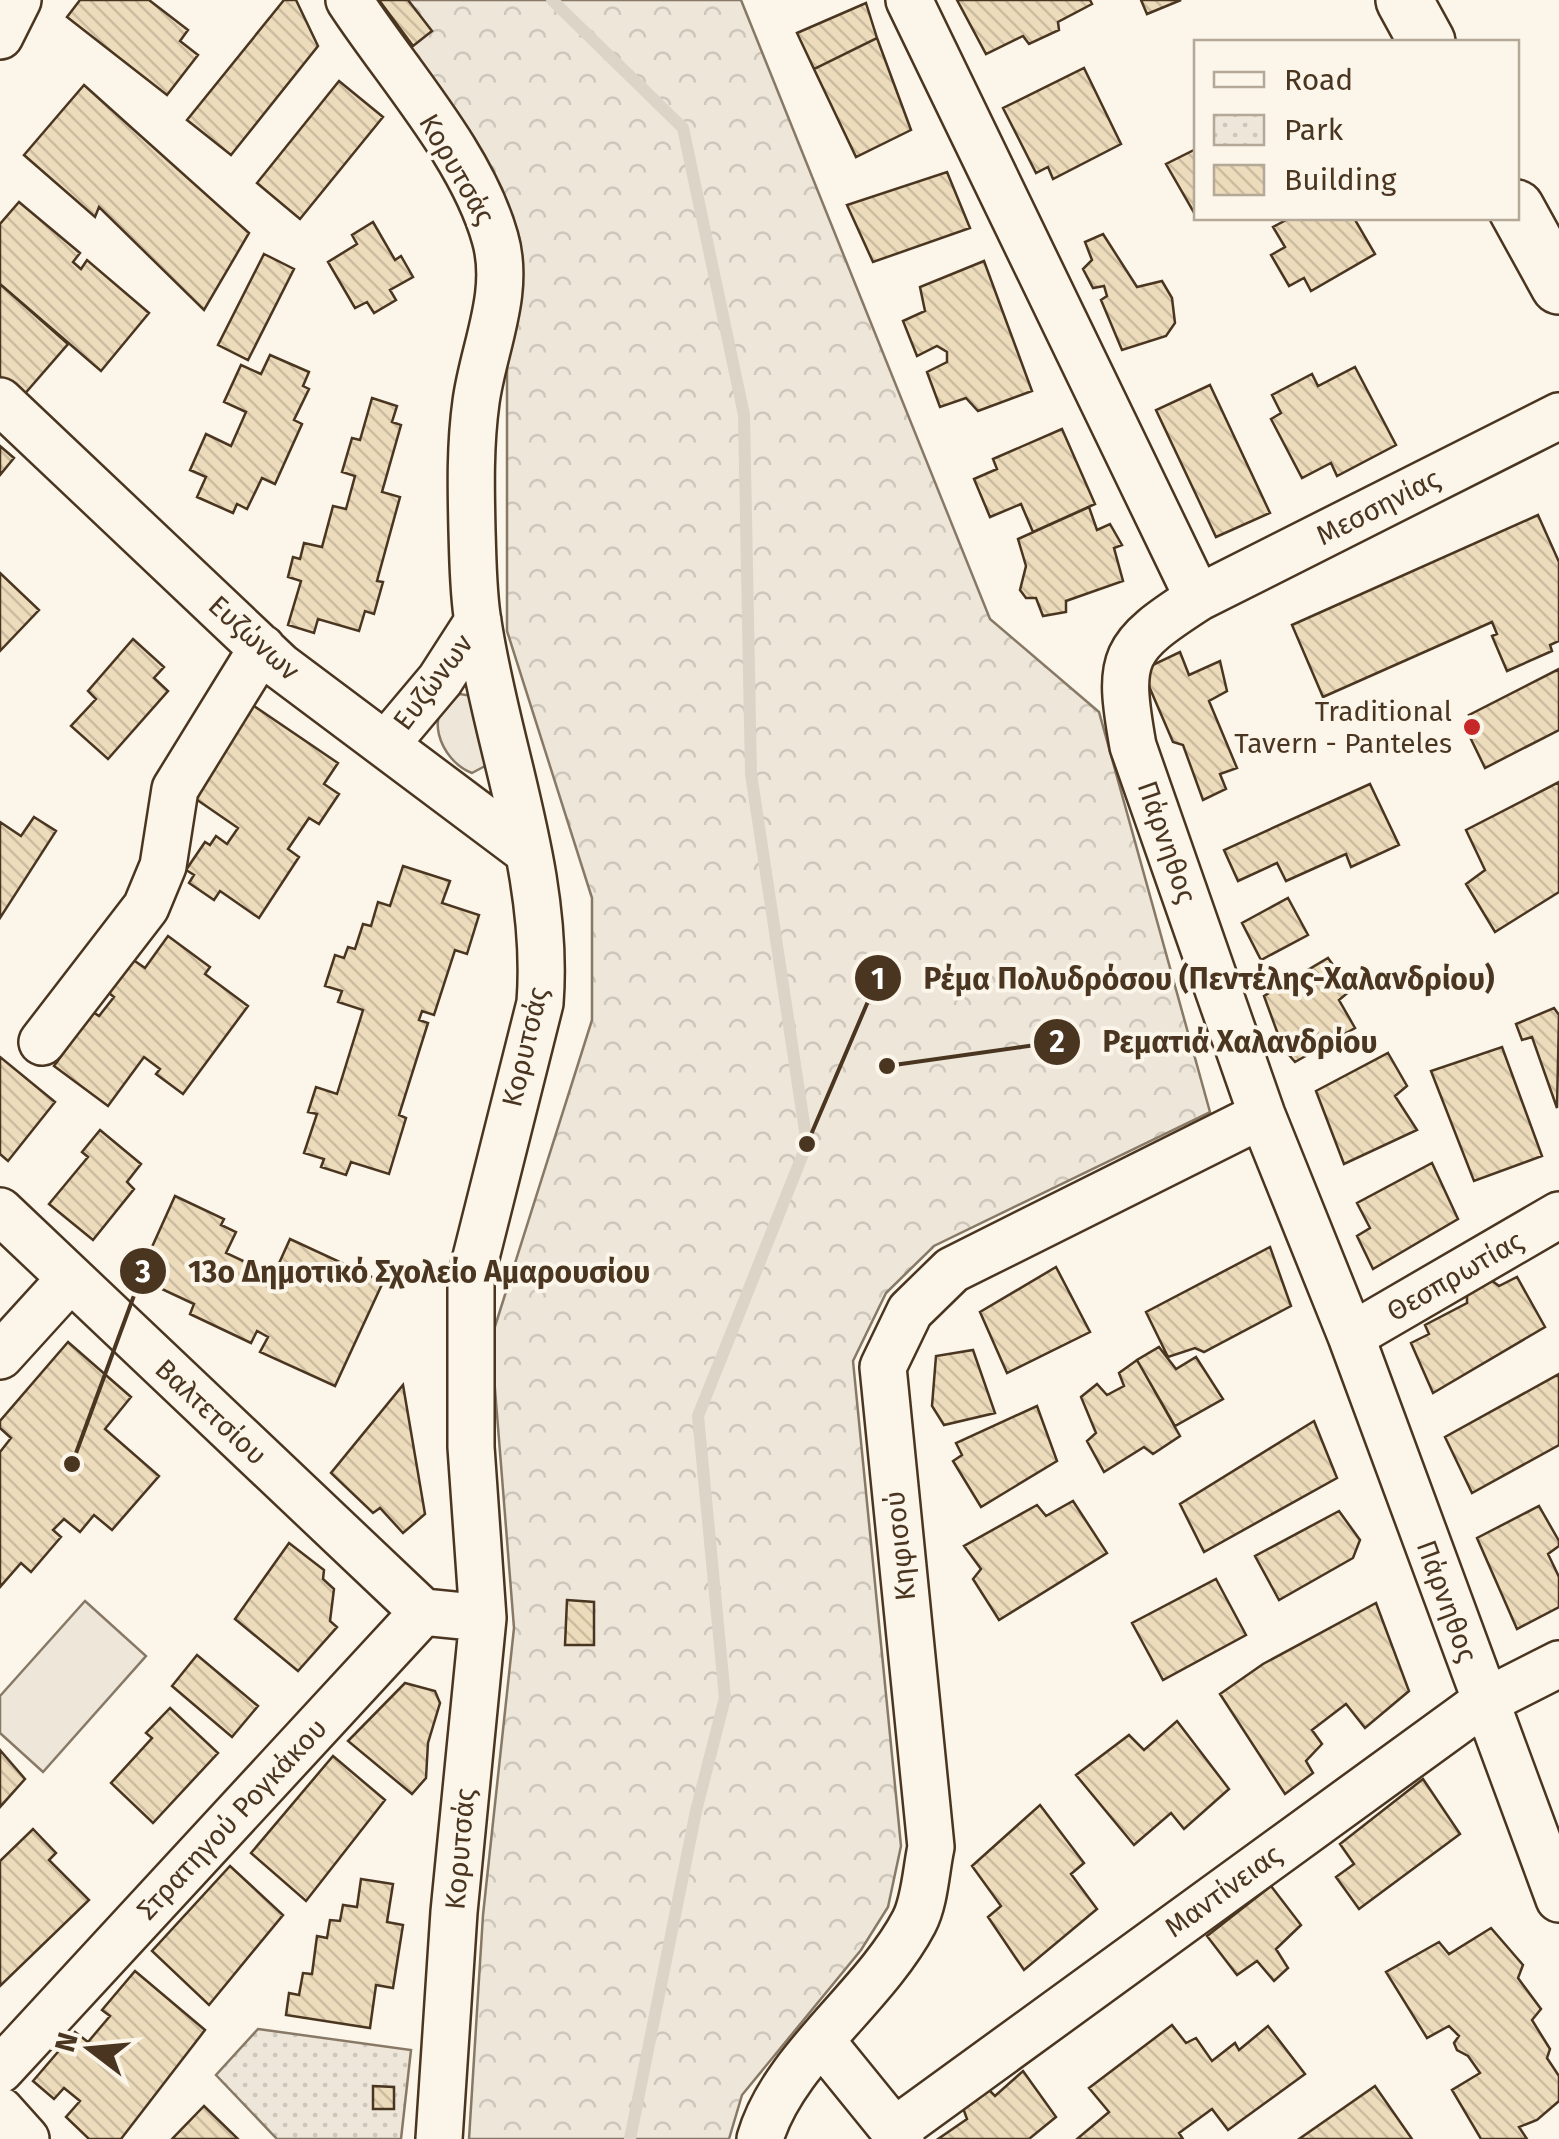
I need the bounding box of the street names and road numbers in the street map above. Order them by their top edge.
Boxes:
street label: Κορυτσάς [412,108,502,230]
street label: Μεσσηνίας [1311,462,1445,552]
street label: Ευζώνων [202,589,307,688]
street label: Eυζώνων [386,627,480,736]
street label: Πάρνηθος [1131,776,1203,908]
street label: Κορυτσάς [495,984,555,1110]
street label: Θεσπρωτίας [1381,1224,1529,1328]
street label: Βαλτετσίου [149,1352,273,1472]
street label: Κηφισού [878,1489,922,1603]
street label: Πάρνηθος [1410,1536,1484,1666]
street label: Στρατηγού Ρογκάκου [130,1712,334,1926]
street label: Κορυτσάς [438,1787,482,1911]
street label: Μαντίνειας [1158,1838,1288,1944]

